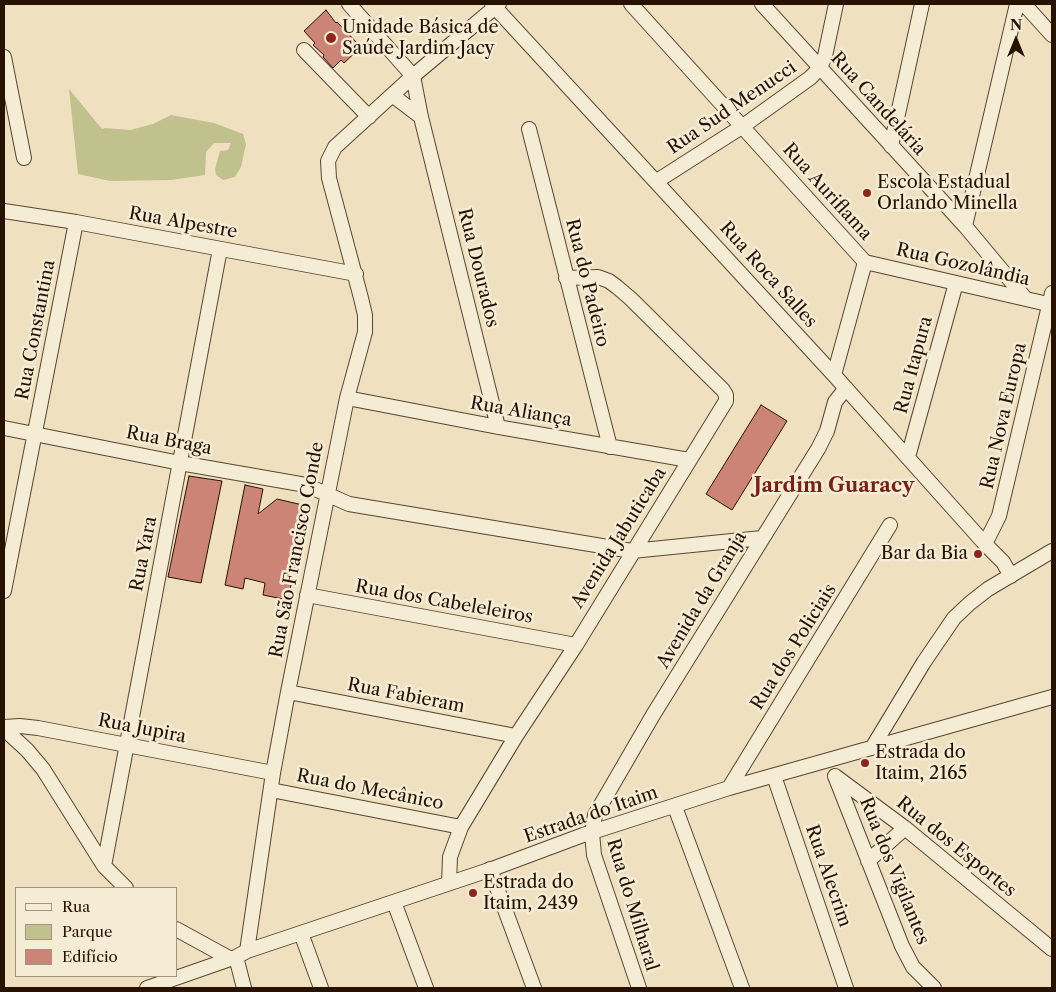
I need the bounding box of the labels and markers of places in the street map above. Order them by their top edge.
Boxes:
place label: Unidade Básica de Saúde Jardim Jacy [342,17,499,59]
marker: Unidade Básica de Saúde Jardim Jacy [324,31,338,45]
place label: Escola Estadual Orlando Minella [877,172,1018,214]
marker: Escola Estadual Orlando Minella [861,187,873,199]
place label: Bar da Bia [881,543,968,565]
marker: Bar da Bia [972,548,984,560]
place label: Estrada do Itaim, 2165 [875,742,967,784]
marker: Estrada do Itaim, 2165 [859,757,871,769]
place label: Estrada do Itaim, 2439 [483,872,578,914]
marker: Estrada do Itaim, 2439 [467,887,479,899]

